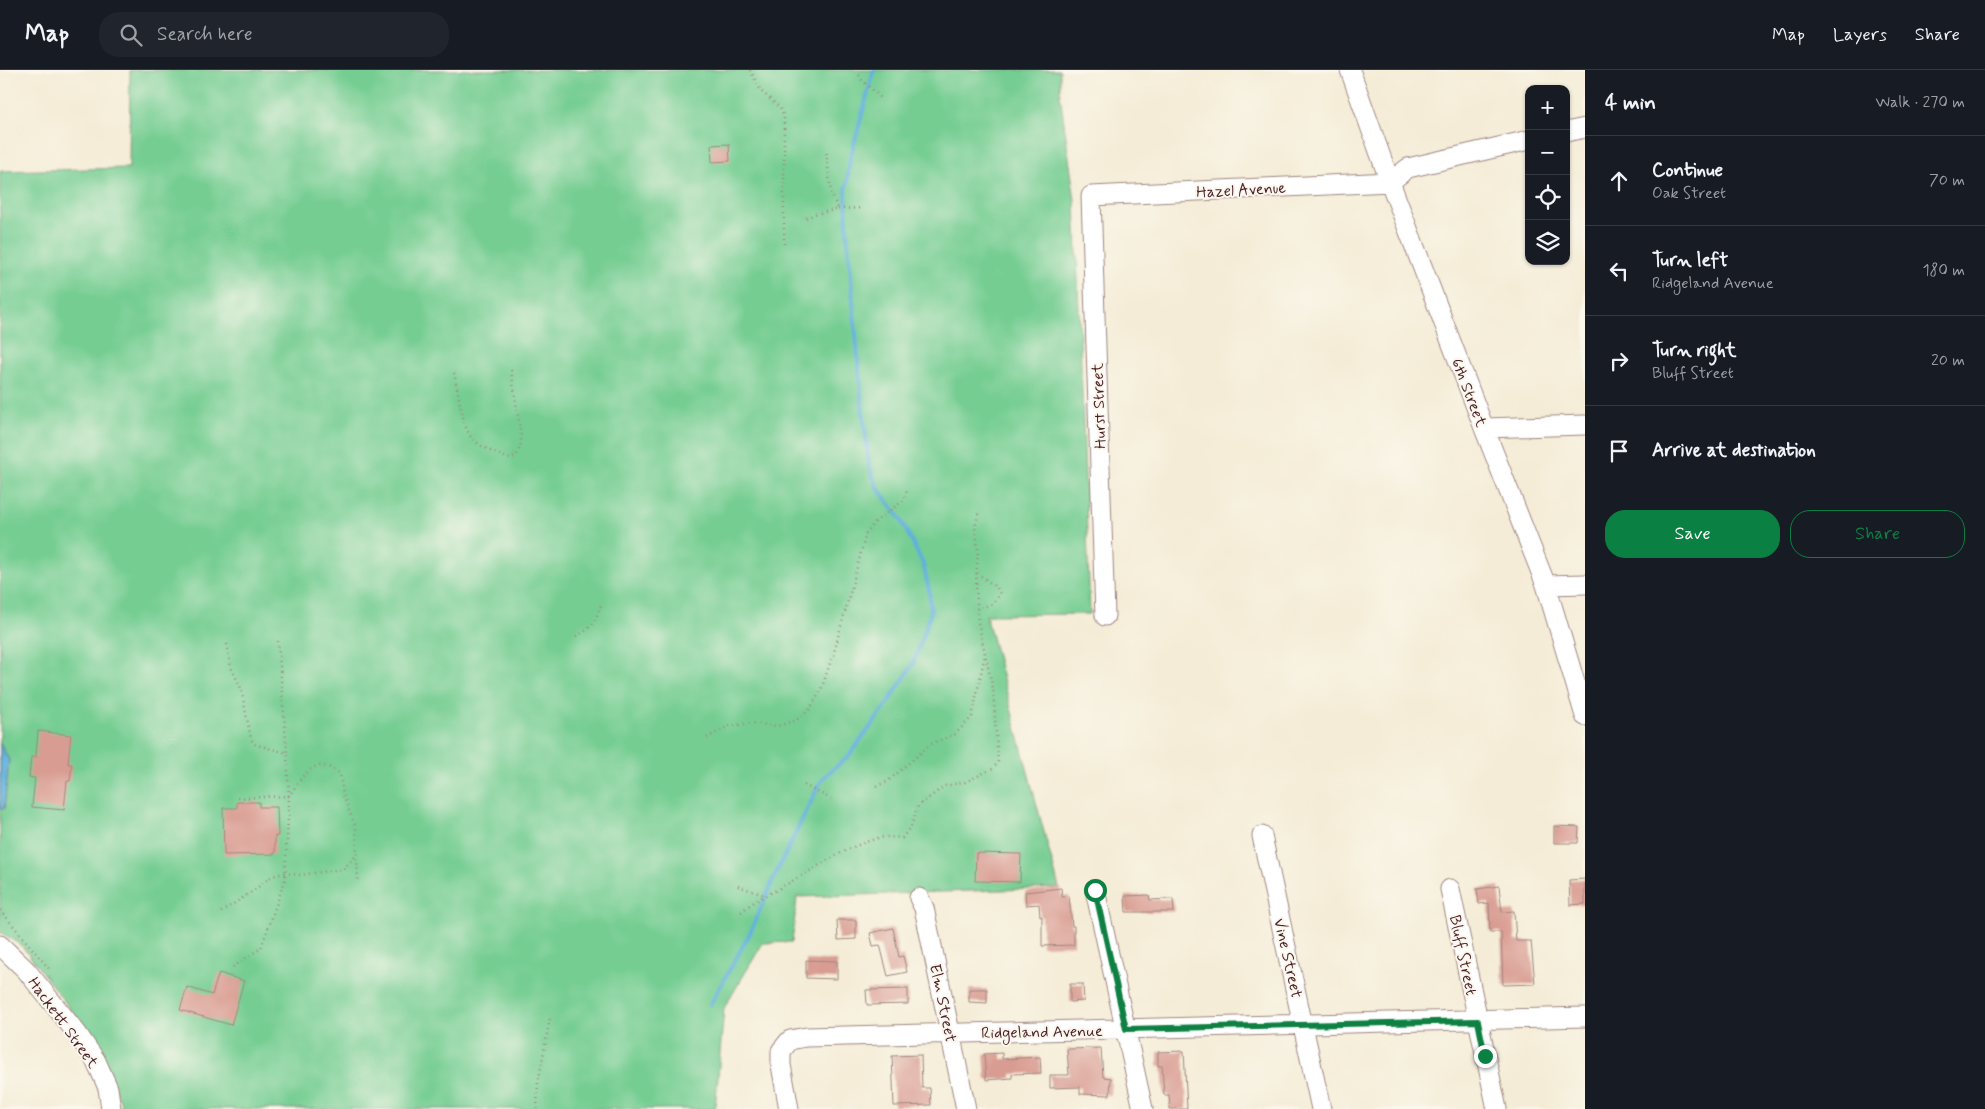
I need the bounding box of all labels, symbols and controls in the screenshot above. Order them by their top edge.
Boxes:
search box [99,12,449,57]
text: Map [25,19,69,50]
icon: search [117,21,145,49]
text: Search here [157,22,253,47]
text: Map [1772,23,1805,47]
text: Layers [1833,23,1887,47]
text: Share [1915,23,1960,47]
map controls [1525,85,1570,265]
button: + [1525,85,1570,130]
text: 4 min [1605,89,1656,117]
text: Walk · 270 m [1876,92,1965,113]
button: − [1525,130,1570,175]
text: Continue [1652,158,1723,183]
icon: ahead [1605,167,1633,195]
text: 70 m [1929,170,1965,191]
button: locate [1525,175,1570,220]
street label: Hazel Avenue [1196,178,1287,203]
text: Oak Street [1652,183,1726,204]
button: layers [1525,220,1570,265]
text: Turn left [1652,248,1728,273]
icon: left [1605,257,1633,285]
text: 180 m [1922,260,1965,281]
text: Ridgeland Avenue [1652,273,1774,294]
text: Turn right [1652,338,1736,363]
icon: right [1605,347,1633,375]
text: 20 m [1931,350,1965,371]
street label: 6th Street [1446,355,1491,430]
street label: Hurst Street [1087,362,1111,449]
text: Bluff Street [1652,363,1734,384]
icon: arrive [1605,437,1633,465]
text: Arrive at destination [1652,438,1816,463]
button: Save [1605,510,1780,558]
button: Share [1790,510,1965,558]
route start [1084,879,1107,902]
street label: Bluff Street [1444,913,1481,997]
street label: Vine Street [1268,916,1307,1001]
street label: Elm Street [924,962,961,1045]
street label: Hackett Street [23,973,103,1073]
street label: Ridgeland Avenue [981,1021,1103,1045]
route end [1474,1045,1497,1068]

